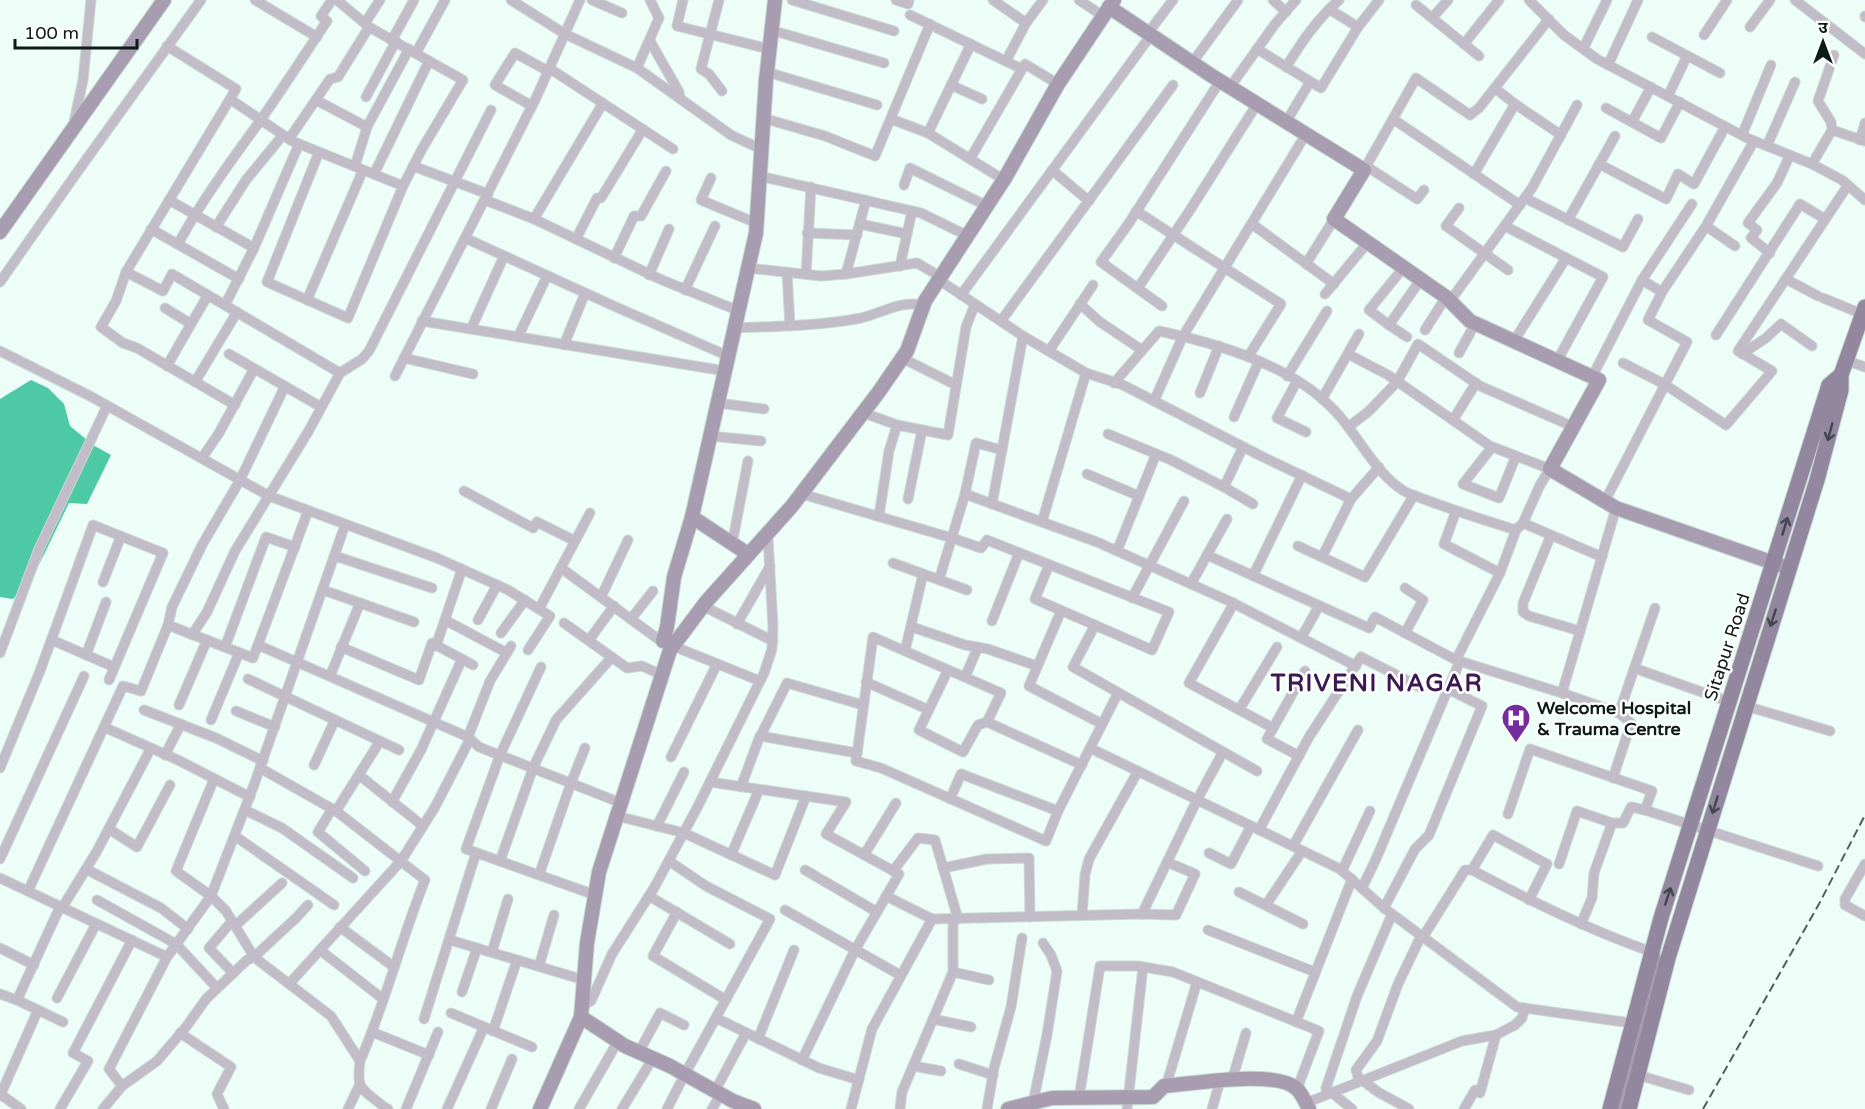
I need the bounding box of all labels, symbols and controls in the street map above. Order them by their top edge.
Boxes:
scale bar [15,12,136,50]
north arrow [1793,12,1853,72]
text: उ [1818,18,1828,38]
text: 100 m [24,22,79,44]
one-way arrow [1823,422,1835,441]
one-way arrow [1780,517,1791,536]
street label: Sitapur Road [1699,591,1755,703]
one-way arrow [1766,608,1777,627]
district label: TRIVENI NAGAR [1270,669,1483,698]
place label: Welcome Hospital & Trauma Centre [1537,697,1691,740]
hospital icon: Welcome Hospital & Trauma Centre [1500,702,1532,744]
one-way arrow [1709,795,1720,814]
one-way arrow [1663,887,1674,906]

